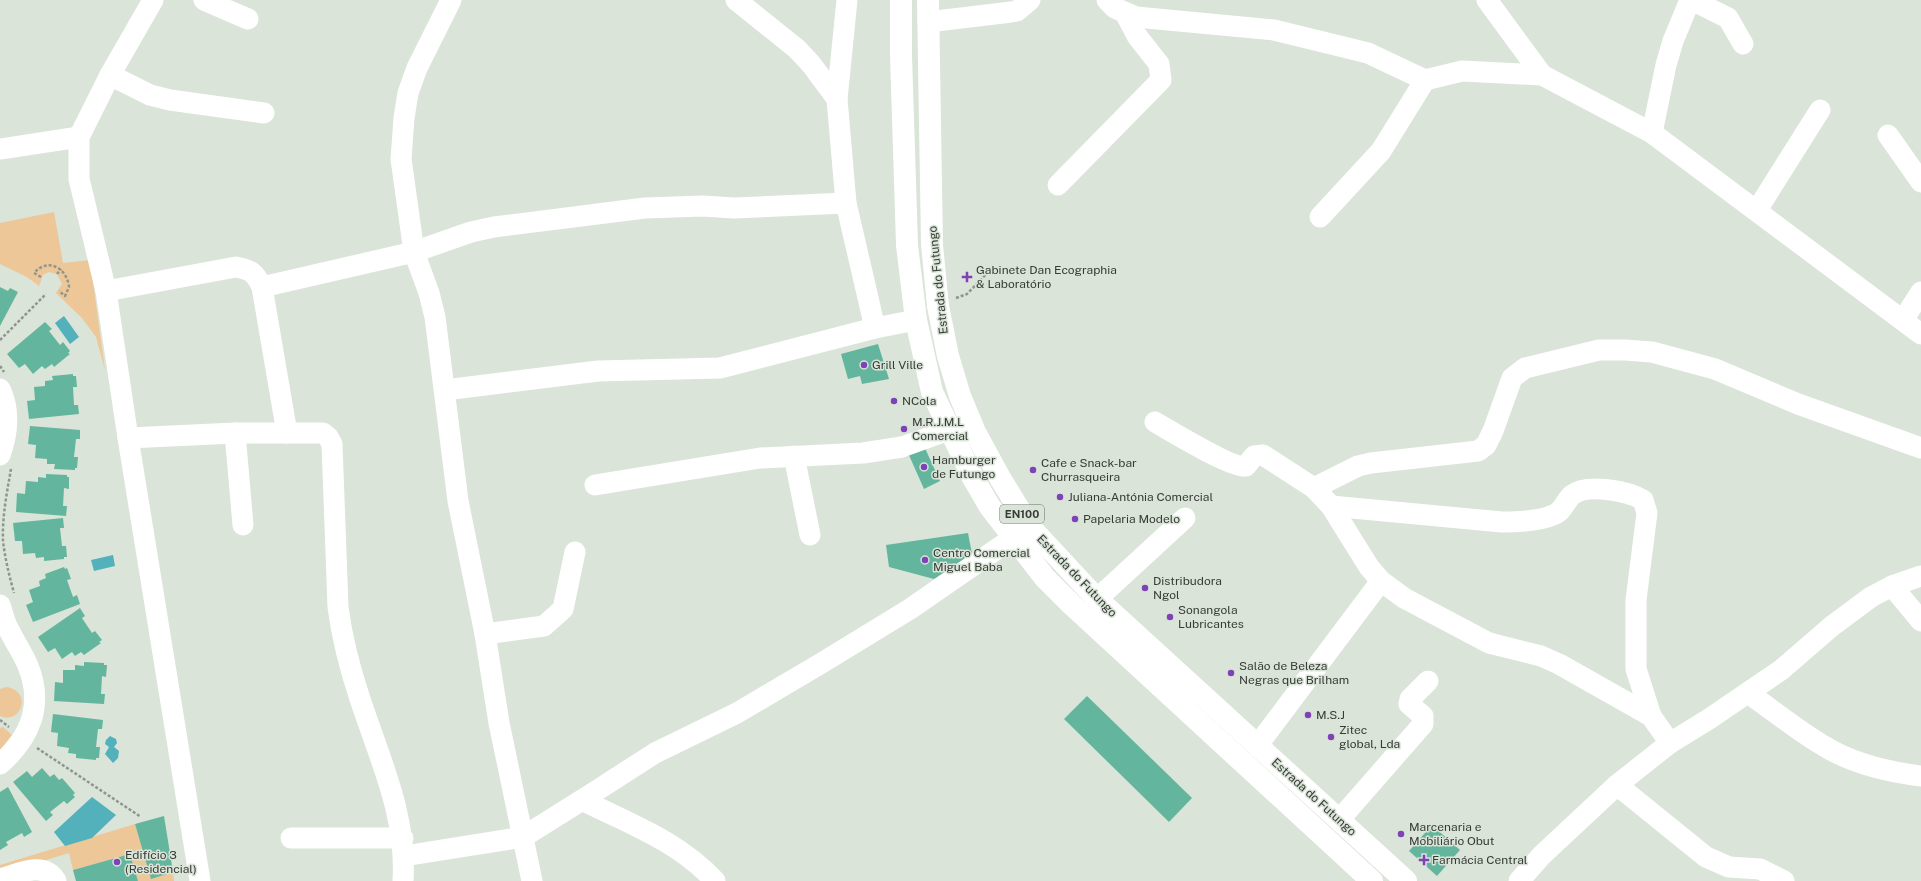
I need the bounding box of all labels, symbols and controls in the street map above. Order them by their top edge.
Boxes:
street label: Estrada do Futungo [925,225,951,335]
place label: Gabinete Dan Ecographia & Laboratório [976,263,1117,291]
marker: Gabinete Dan Ecographia & Laboratório [961,271,973,283]
place label: Grill Ville [872,358,923,372]
marker: Grill Ville [859,360,869,370]
place label: NCola [902,394,936,408]
marker: NCola [889,396,899,406]
place label: M.R.J.M.L Comercial [912,415,969,443]
marker: M.R.J.M.L Comercial [899,424,909,434]
place label: Hamburger de Futungo [932,453,996,481]
place label: Cafe e Snack-bar Churrasqueira [1041,456,1137,484]
marker: Hamburger de Futungo [919,462,929,472]
marker: Cafe e Snack-bar Churrasqueira [1028,465,1038,475]
place label: Juliana-Antónia Comercial [1068,490,1213,504]
marker: Juliana-Antónia Comercial [1055,492,1065,502]
road number: EN100 [1000,505,1044,523]
place label: Papelaria Modelo [1083,512,1180,526]
marker: Papelaria Modelo [1070,514,1080,524]
street label: Estrada do Futungo [1034,532,1120,620]
place label: Centro Comercial Miguel Baba [933,546,1030,574]
marker: Centro Comercial Miguel Baba [920,555,930,565]
place label: Distribudora Ngol [1153,574,1222,602]
marker: Distribudora Ngol [1140,583,1150,593]
place label: Sonangola Lubricantes [1178,603,1244,631]
marker: Sonangola Lubricantes [1165,612,1175,622]
place label: Salão de Beleza Negras que Brilham [1239,659,1349,687]
marker: Salão de Beleza Negras que Brilham [1226,668,1236,678]
place label: M.S.J [1316,708,1345,722]
marker: M.S.J [1303,710,1313,720]
place label: Zitec global, Lda [1339,723,1400,751]
marker: Zitec global, Lda [1326,732,1336,742]
street label: Estrada do Futungo [1269,755,1359,839]
place label: Marcenaria e Mobiliário Obut [1409,820,1495,848]
marker: Marcenaria e Mobiliário Obut [1396,829,1406,839]
place label: Edifício 3 (Residencial) [125,848,197,876]
place label: Farmácia Central [1432,853,1528,867]
marker: Farmácia Central [1419,855,1429,865]
marker: Edifício 3 (Residencial) [112,857,122,867]

